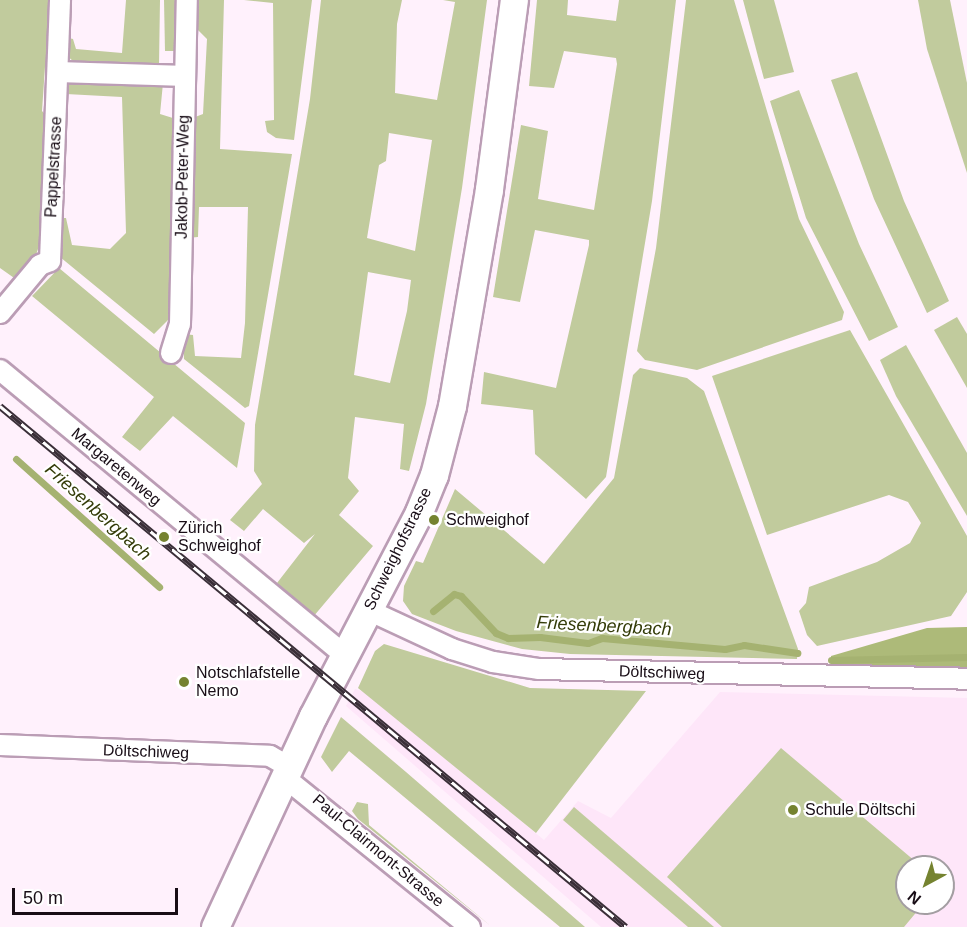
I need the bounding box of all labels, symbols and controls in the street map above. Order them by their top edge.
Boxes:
street label: Jakob-Peter-Weg [172,115,194,239]
street label: Pappelstrasse [42,116,66,218]
street label: Margaretenweg [67,424,165,510]
water label: Friesenbergbach [41,459,155,565]
street label: Schweighofstrasse [360,484,436,614]
place label: Schweighof [446,510,529,530]
marker: Schweighof [427,513,441,527]
place label: Zürich Schweighof [178,518,261,556]
marker: Zürich Schweighof [155,528,173,546]
water label: Friesenbergbach [536,612,672,640]
street label: Döltschiweg [619,662,705,684]
place label: Notschlafstelle Nemo [196,663,300,701]
marker: Notschlafstelle Nemo [177,675,191,689]
street label: Döltschiweg [103,741,189,763]
street label: Paul-Clairmont-Strasse [308,790,448,912]
place label: Schule Döltschi [805,800,915,820]
marker: Schule Döltschi [786,803,800,817]
north arrow [895,855,955,915]
scale bar [15,876,182,914]
text: N [905,887,924,908]
text: 50 m [23,888,63,908]

